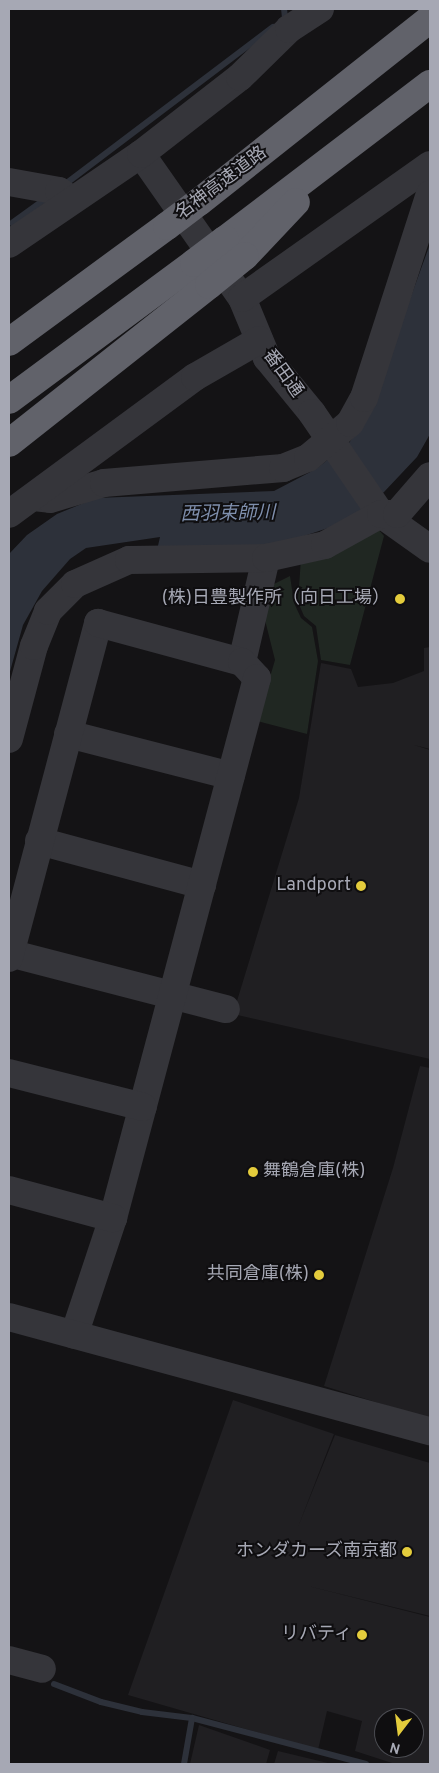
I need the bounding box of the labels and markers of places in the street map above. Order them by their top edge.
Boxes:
place label: (株)日豊製作所（向日工場） [162,588,390,610]
marker: (株)日豊製作所（向日工場） [394,593,406,605]
place label: Landport [276,875,351,897]
marker: Landport [355,880,367,892]
place label: 舞鶴倉庫(株) [263,1161,365,1183]
marker: 舞鶴倉庫(株) [247,1166,259,1178]
place label: 共同倉庫(株) [207,1264,309,1286]
marker: 共同倉庫(株) [313,1269,325,1281]
place label: ホンダカーズ南京都 [235,1541,397,1563]
marker: ホンダカーズ南京都 [401,1546,413,1558]
place label: リバティ [280,1624,352,1646]
marker: リバティ [356,1629,368,1641]

